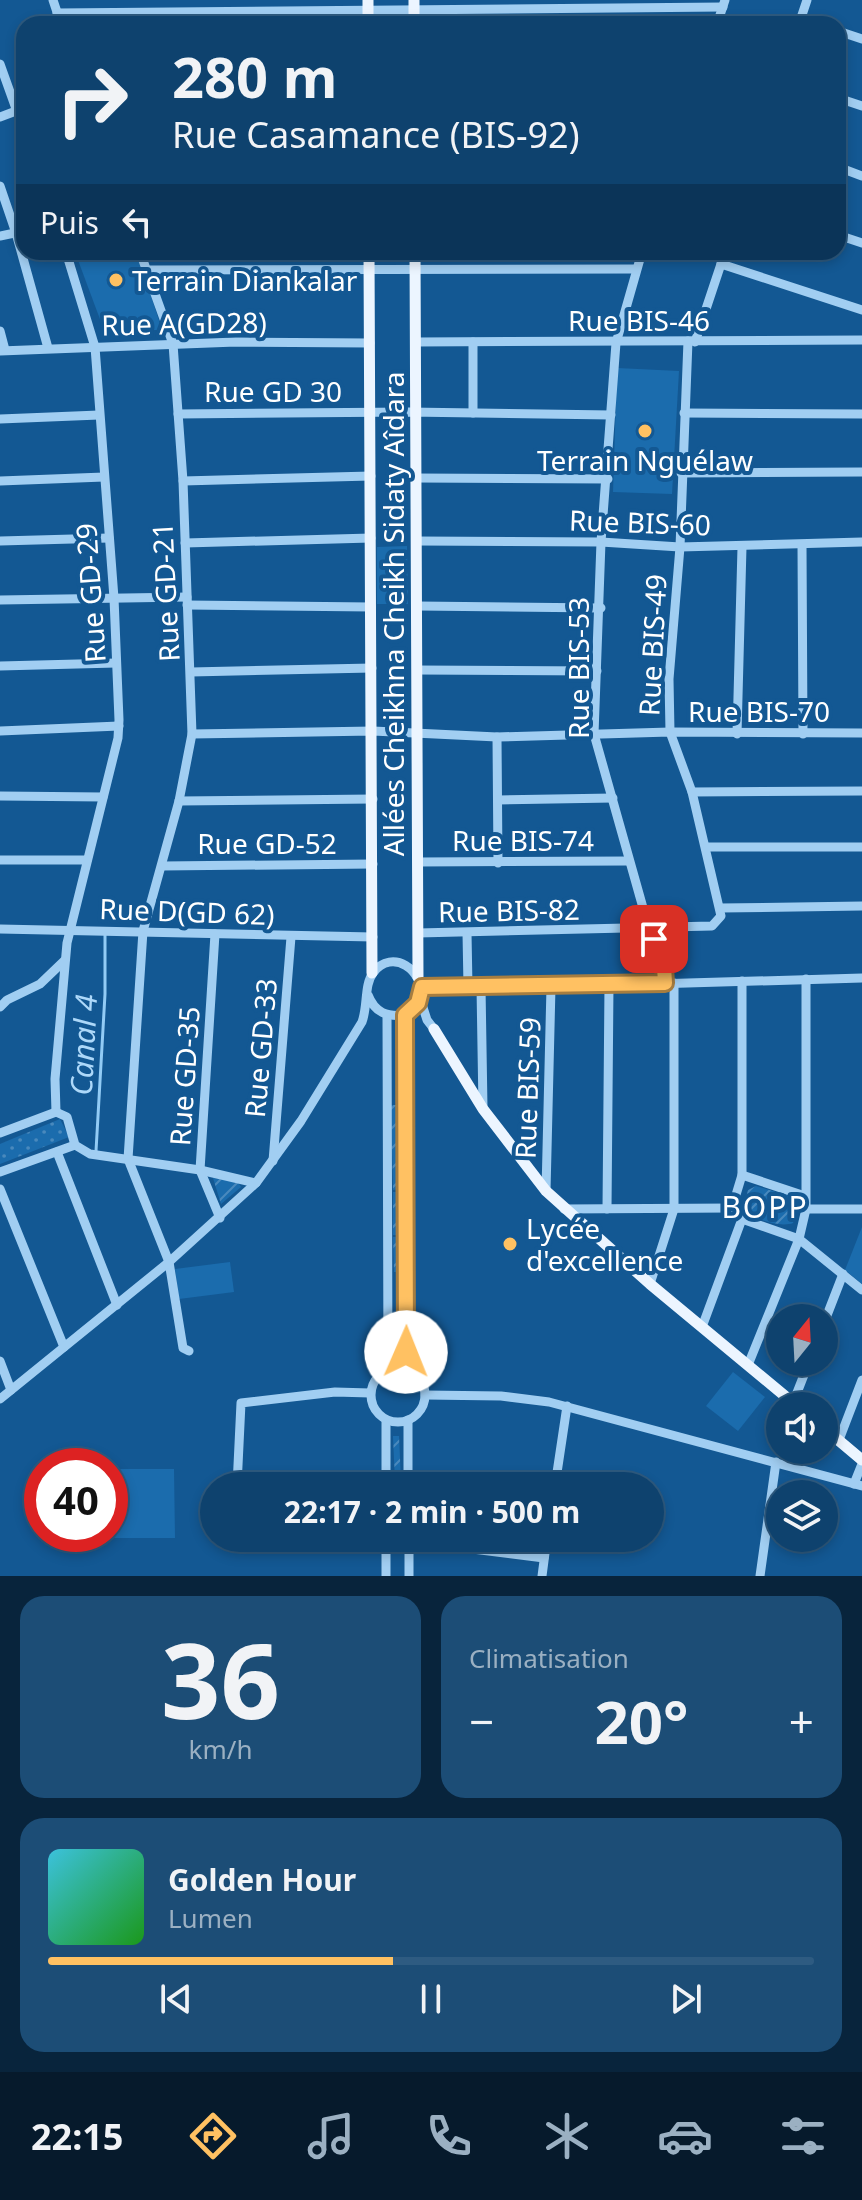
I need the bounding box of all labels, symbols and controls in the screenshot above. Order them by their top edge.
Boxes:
text: 280 m [172,38,337,114]
icon: right [40,48,144,152]
text: Rue Casamance (BIS-92) [172,110,579,159]
icon: left [115,200,159,244]
text: Puis [40,202,99,243]
place label: Terrain Diankalar [132,261,358,299]
marker: Terrain Diankalar [107,271,125,289]
street label: Rue BIS-46 [568,301,710,339]
street label: Rue A(GD28) [101,303,267,343]
street label: Rue GD 30 [204,372,342,410]
street label: Allées Cheikhna Cheikh Sidaty Aîdara [374,372,412,856]
marker: Terrain Nguélaw [636,422,654,440]
place label: Terrain Nguélaw [537,441,753,479]
street label: Rue BIS-60 [568,501,712,543]
street label: Rue GD-21 [142,521,188,663]
street label: Rue GD-29 [66,522,114,664]
street label: Rue BIS-49 [629,573,675,717]
street label: Rue BIS-53 [559,597,597,739]
street label: Rue BIS-70 [688,692,830,730]
street label: Rue BIS-74 [452,821,594,859]
street label: Rue GD-52 [197,824,337,862]
street label: Rue D(GD 62) [99,889,275,933]
street label: Rue BIS-82 [438,890,580,930]
pin [620,905,688,973]
icon: arrive [632,917,676,961]
street label: Rue GD-33 [235,977,285,1119]
water label: Canal 4 [60,993,106,1097]
street label: Rue GD-35 [160,1005,208,1147]
street label: Rue BIS-59 [506,1016,548,1160]
district label: BOPP [721,1186,809,1227]
place label: Lycée d'excellence [526,1209,683,1279]
marker: Lycée d'excellence [501,1235,519,1253]
north arrow [766,1304,838,1376]
map controls [766,1304,838,1552]
position arrow [364,1310,448,1394]
button: sound [766,1392,838,1464]
speed limit sign: 40 [24,1448,128,1552]
button: layers [766,1480,838,1552]
text: 22:17 · 2 min · 500 m [284,1491,580,1532]
text: 36 [161,1608,280,1749]
text: Climatisation [469,1640,629,1676]
text: 20° [594,1680,689,1762]
text: − [469,1691,494,1751]
text: + [789,1691,814,1751]
text: km/h [189,1731,252,1767]
text: Golden Hour [168,1859,356,1900]
text: Lumen [168,1900,253,1936]
icon: previous [154,1977,198,2021]
icon: pause [409,1977,453,2021]
icon: next [664,1977,708,2021]
icon: directions [185,2108,241,2164]
icon: music [303,2108,359,2164]
icon: phone [421,2108,477,2164]
icon: climate [539,2108,595,2164]
icon: car [657,2108,713,2164]
icon: filters [775,2108,831,2164]
text: 22:15 [31,2112,123,2161]

